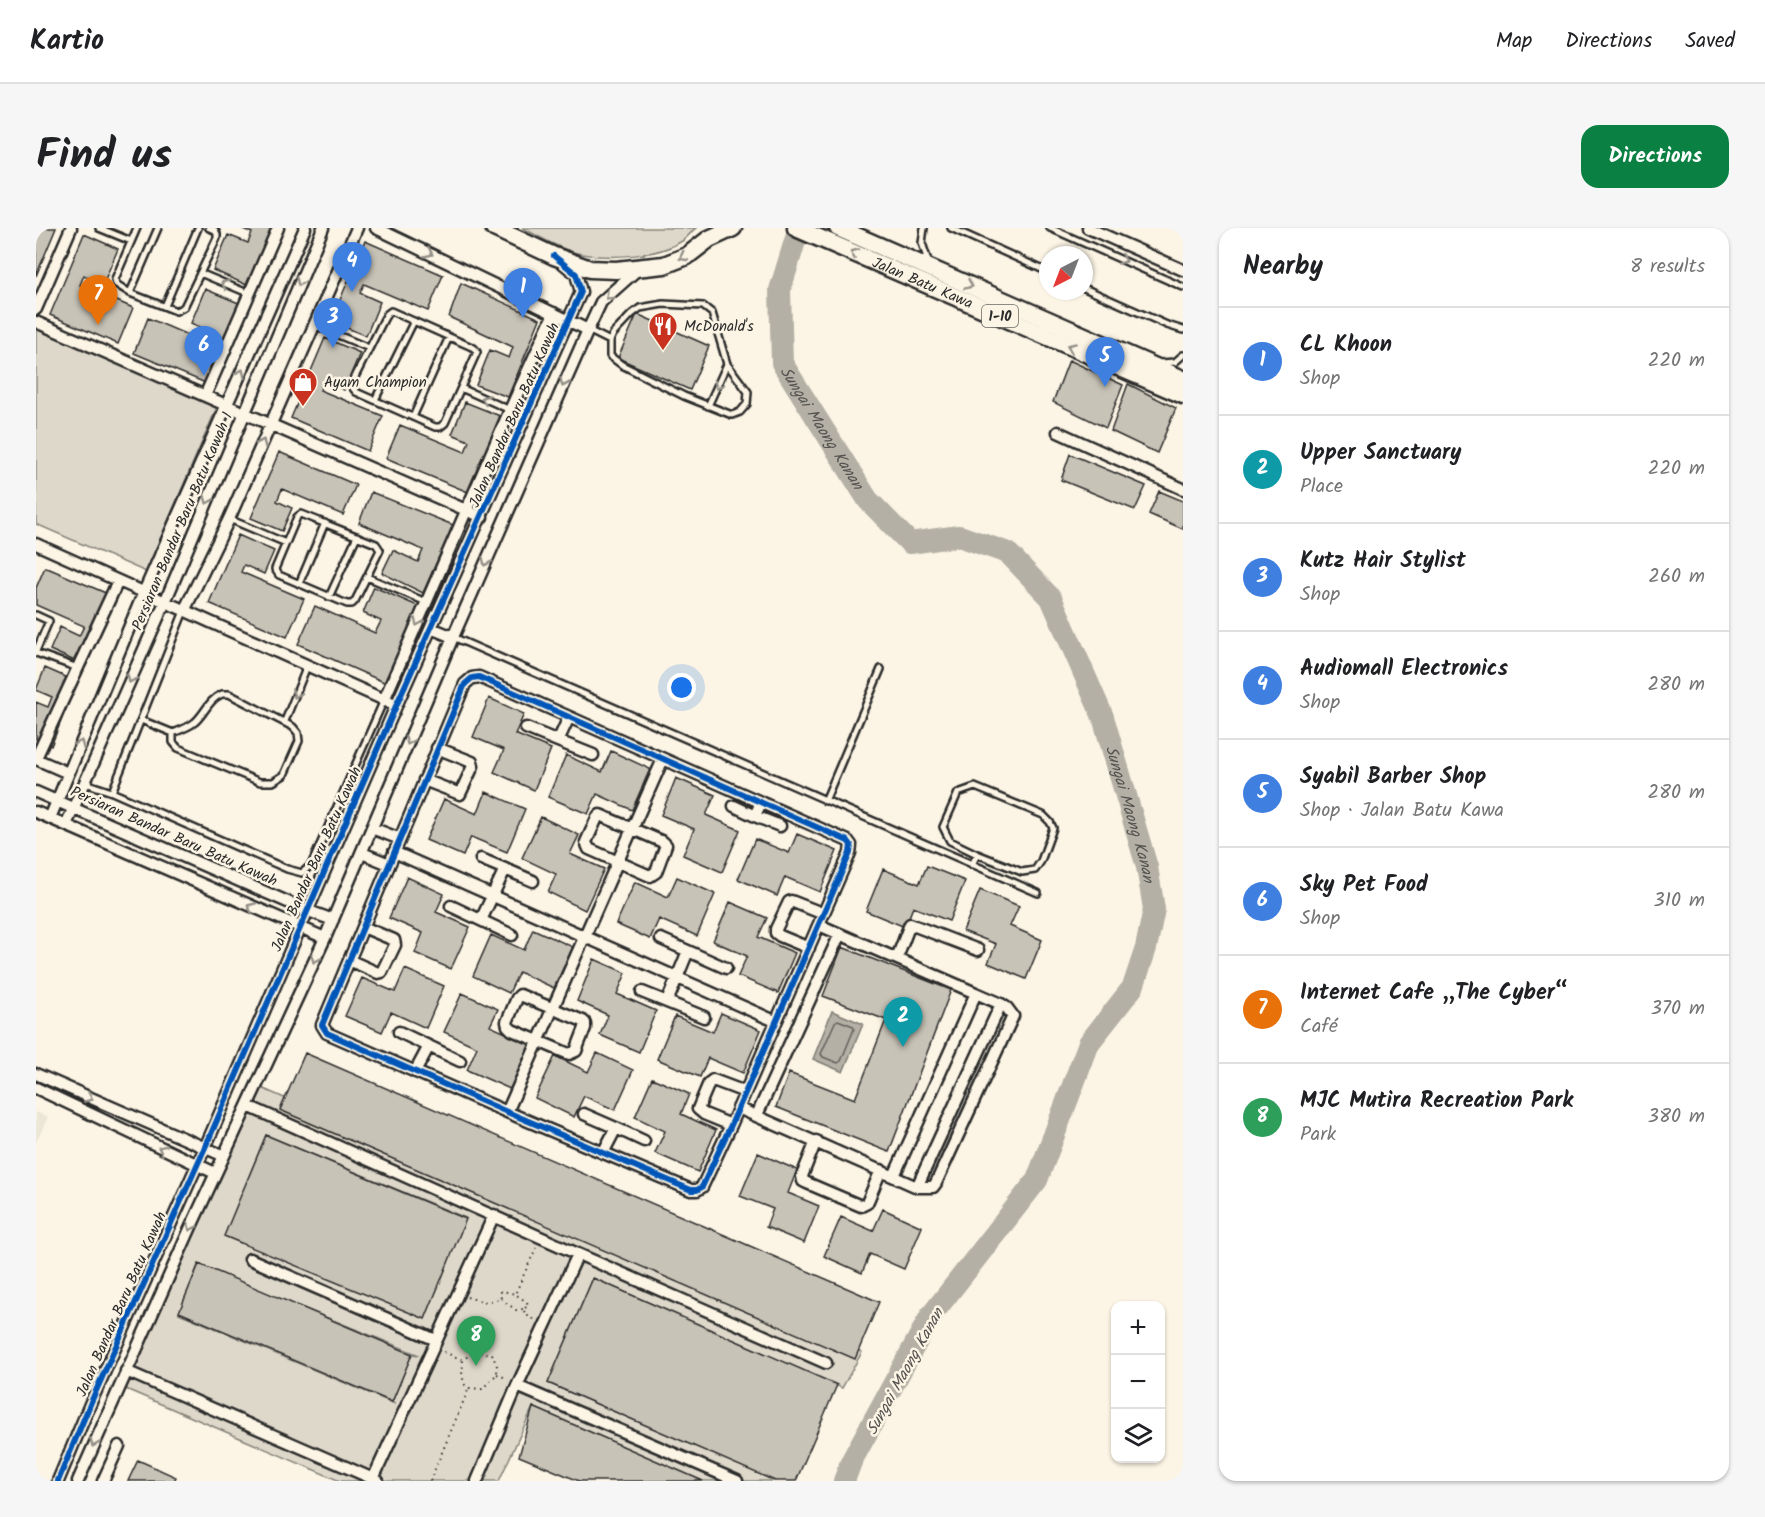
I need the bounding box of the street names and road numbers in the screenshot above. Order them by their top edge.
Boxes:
street label: Jalan Batu Kawa [868,251,976,316]
road number: 1-10 [982,305,1018,327]
street label: Jalan Bandar Baru Batu Kawah [463,319,567,512]
street label: Persiaran Bandar Baru Batu Kawah 1 [126,408,240,634]
street label: Jalan Bandar Baru Batu Kawah [265,763,369,956]
street label: Persiaran Bandar Baru Batu Kawah [66,780,281,894]
street label: Jalan Bandar Baru Batu Kawah [70,1208,174,1401]

